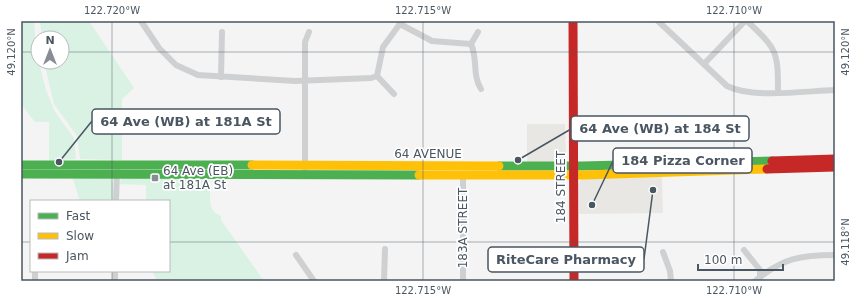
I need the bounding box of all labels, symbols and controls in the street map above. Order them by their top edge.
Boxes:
text: 122.720°W [84,5,140,16]
text: 122.715°W [395,5,451,16]
text: 122.710°W [706,5,762,16]
text: 49.120°N [6,28,17,76]
text: 49.120°N [840,28,851,76]
north arrow [30,30,70,70]
text: N [45,34,55,47]
callout: 64 Ave (WB) at 181A St [92,109,280,134]
text: 64 Ave (WB) at 181A St [100,114,272,129]
callout: 64 Ave (WB) at 184 St [571,116,749,141]
text: 64 Ave (WB) at 184 St [579,121,741,136]
street label: 64 AVENUE [394,147,462,161]
callout: 184 Pizza Corner [613,148,752,173]
street label: 184 STREET [554,150,568,223]
text: 184 Pizza Corner [621,153,745,168]
place label: 64 Ave (EB) at 181A St [163,164,233,192]
marker: 64 Ave (EB) at 181A St [150,173,160,183]
street label: 183A STREET [456,187,470,268]
legend [30,200,170,272]
text: Fast [66,209,90,223]
text: 49.118°N [840,218,851,266]
text: Slow [66,229,94,243]
scale bar [698,246,783,272]
callout: RiteCare Pharmacy [488,247,644,272]
text: Jam [65,249,89,263]
text: RiteCare Pharmacy [496,252,637,267]
text: 100 m [704,253,742,267]
text: 122.715°W [395,285,451,296]
text: 122.710°W [706,285,762,296]

